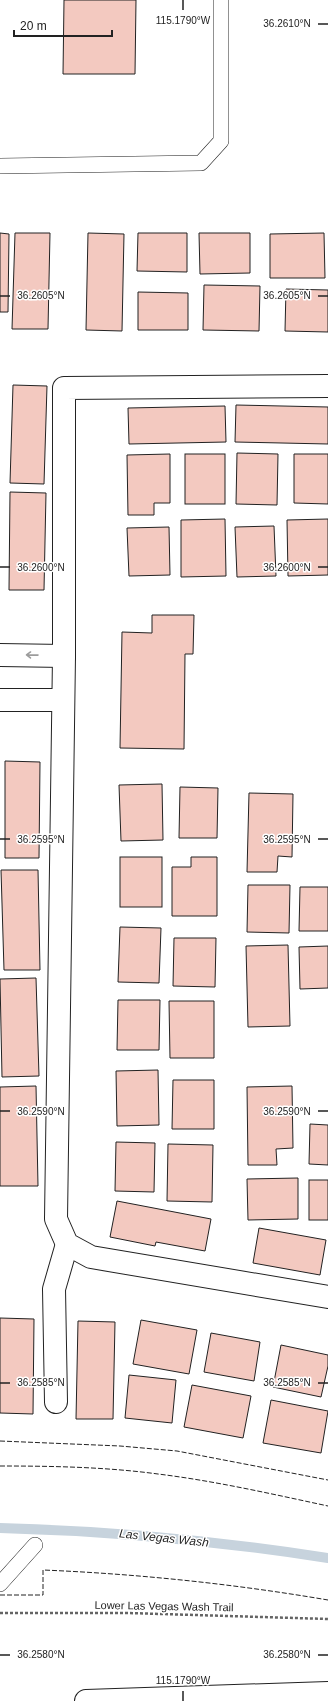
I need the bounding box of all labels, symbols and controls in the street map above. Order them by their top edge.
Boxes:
scale bar [14,12,112,38]
text: 115.1790°W [156,15,211,26]
text: 36.2610°N [263,18,311,29]
text: 20 m [20,19,47,33]
text: 36.2605°N [17,290,65,301]
text: 36.2605°N [263,290,311,301]
text: 36.2600°N [17,562,65,573]
text: 36.2600°N [263,562,311,573]
one-way arrow [26,651,39,659]
text: 36.2595°N [17,834,65,845]
text: 36.2595°N [263,834,311,845]
text: 36.2590°N [17,1106,65,1117]
text: 36.2590°N [263,1106,311,1117]
text: 36.2585°N [17,1377,65,1388]
text: 36.2585°N [263,1377,311,1388]
water label: Las Vegas Wash [118,1526,210,1550]
street label: Lower Las Vegas Wash Trail [94,1599,234,1613]
text: 36.2580°N [17,1649,65,1660]
text: 36.2580°N [263,1649,311,1660]
text: 115.1790°W [156,1675,211,1686]

